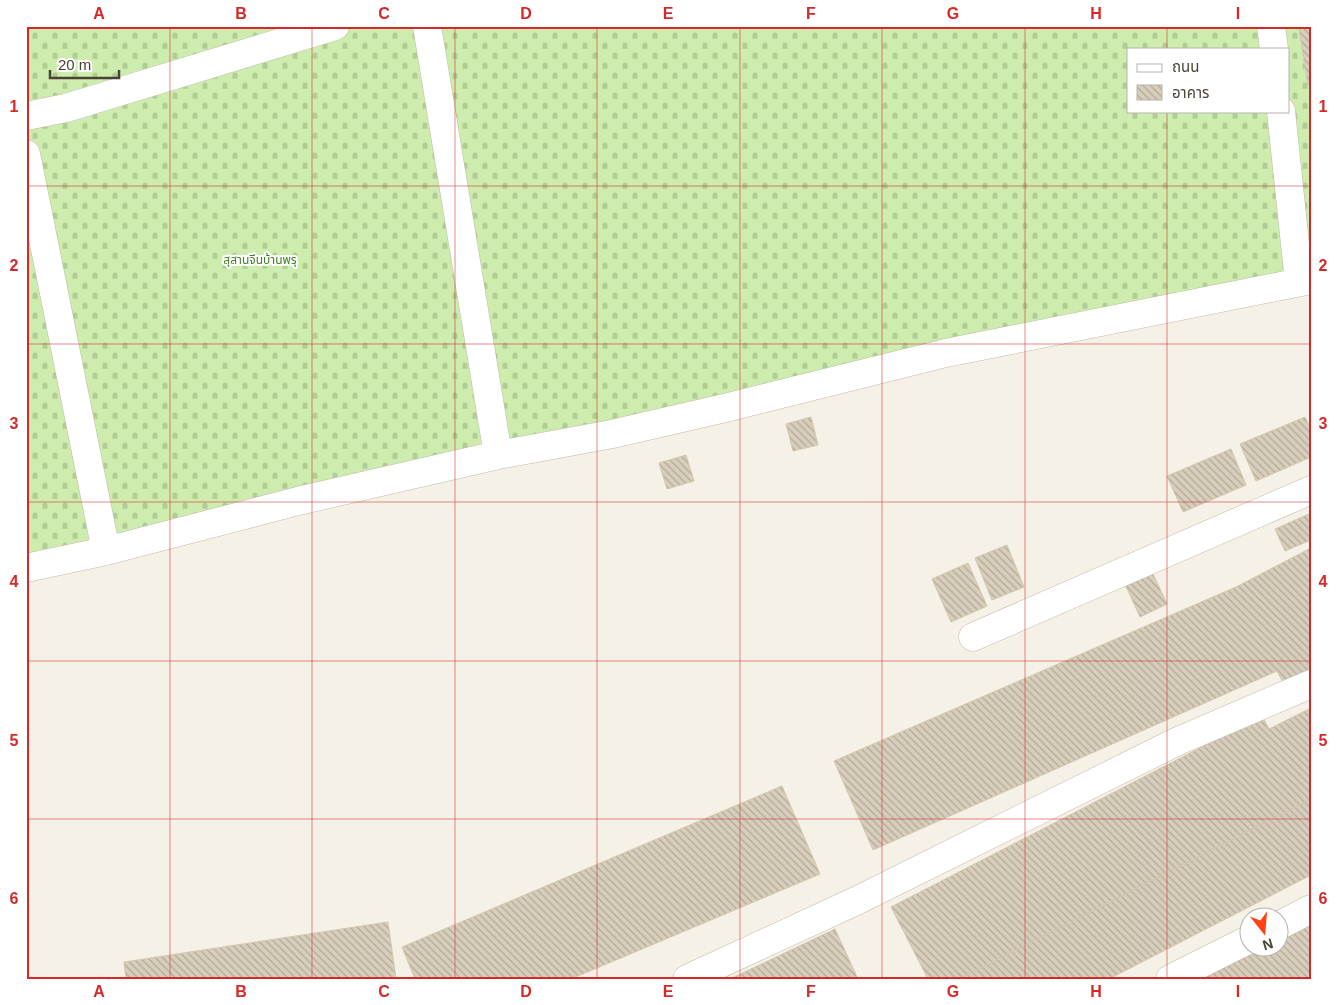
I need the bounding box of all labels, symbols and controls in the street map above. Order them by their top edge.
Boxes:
text: A [93,5,105,22]
text: B [235,5,247,22]
text: C [378,5,390,22]
text: D [520,5,532,22]
text: E [663,5,674,22]
text: F [806,5,816,22]
text: G [947,5,959,22]
text: H [1090,5,1102,22]
text: I [1236,5,1240,22]
scale bar [50,48,119,80]
legend [1127,48,1290,112]
text: 20 m [58,56,91,73]
text: ถนน [1172,58,1199,75]
text: อาคาร [1172,84,1209,101]
text: 1 [10,98,19,115]
text: 1 [1319,98,1328,115]
park label: สุสานจีนบ้านพรุ [223,253,297,267]
text: 2 [10,257,19,274]
text: 2 [1319,257,1328,274]
text: 3 [10,415,19,432]
text: 3 [1319,415,1328,432]
text: 4 [10,573,19,590]
text: 4 [1319,573,1328,590]
text: 5 [10,732,19,749]
text: 5 [1319,732,1328,749]
text: 6 [10,890,19,907]
text: 6 [1319,890,1328,907]
north arrow [1240,908,1290,958]
text: N [1261,935,1275,954]
text: A [93,983,105,1000]
text: B [235,983,247,1000]
text: C [378,983,390,1000]
text: D [520,983,532,1000]
text: E [663,983,674,1000]
text: F [806,983,816,1000]
text: G [947,983,959,1000]
text: H [1090,983,1102,1000]
text: I [1236,983,1240,1000]

